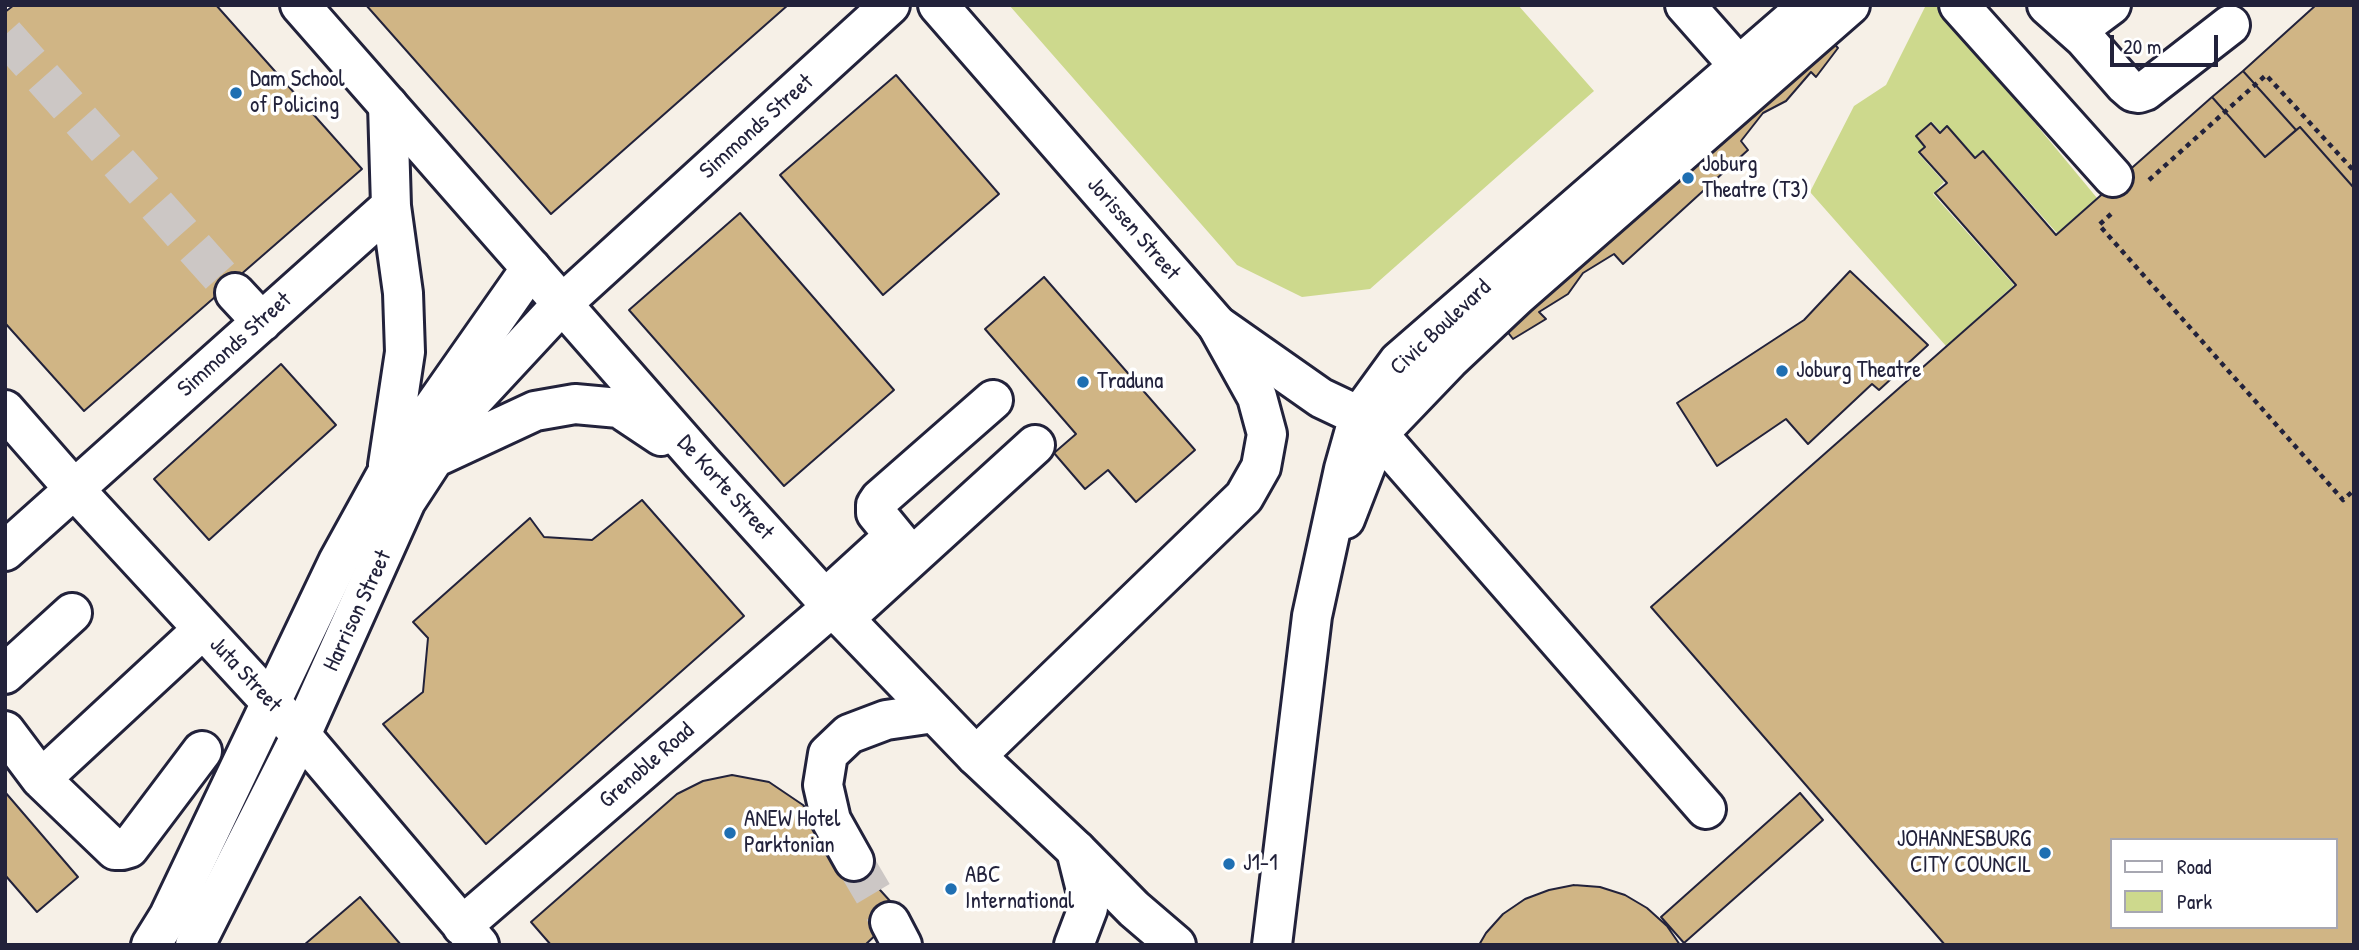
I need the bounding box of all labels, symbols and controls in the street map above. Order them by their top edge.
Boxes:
scale bar [2114,21,2222,65]
text: 20 m [2123,32,2161,61]
place label: Dam School of Policing [250,66,345,120]
street label: Simmonds Street [695,69,819,185]
marker: Dam School of Policing [228,85,244,101]
place label: Joburg Theatre (T3) [1702,151,1809,205]
marker: Joburg Theatre (T3) [1680,170,1696,186]
street label: Jorissen Street [1081,172,1185,286]
street label: Civic Boulevard [1385,274,1497,382]
street label: Simmonds Street [173,287,297,403]
place label: Joburg Theatre [1796,357,1921,385]
marker: Joburg Theatre [1774,363,1790,379]
place label: Traduna [1097,368,1163,396]
marker: Traduna [1075,374,1091,390]
street label: De Korte Street [671,430,779,546]
street label: Harrison Street [318,546,398,676]
street label: Juta Street [203,631,287,719]
street label: Grenoble Road [594,717,700,815]
place label: ANEW Hotel Parktonian [744,806,840,860]
marker: ANEW Hotel Parktonian [722,825,738,841]
place label: JOHANNESBURG CITY COUNCIL [1897,826,2031,880]
legend [2110,838,2338,929]
marker: JOHANNESBURG CITY COUNCIL [2037,845,2053,861]
place label: J1-1 [1243,850,1277,878]
text: Road [2177,852,2211,881]
marker: J1-1 [1221,856,1237,872]
place label: ABC International [965,862,1074,916]
marker: ABC International [943,881,959,897]
text: Park [2177,887,2212,916]

